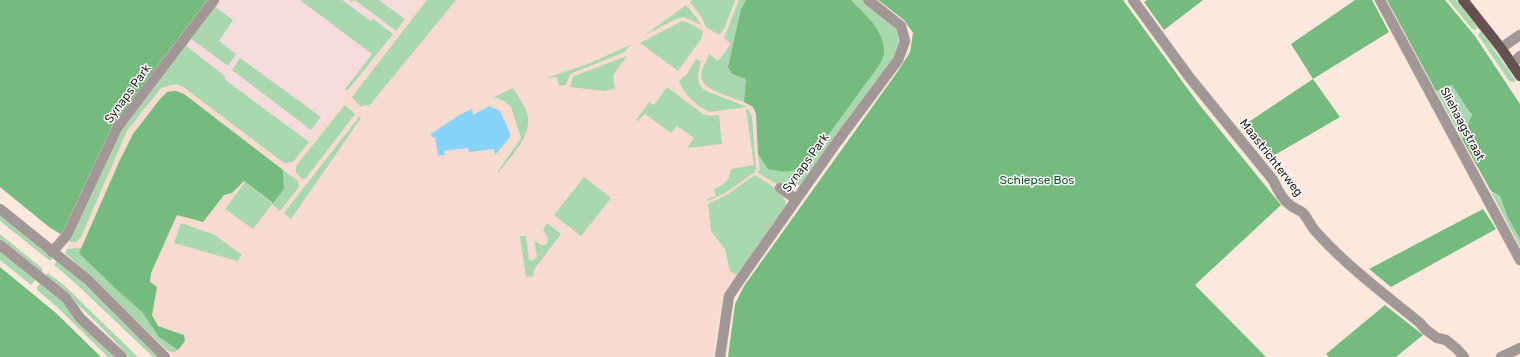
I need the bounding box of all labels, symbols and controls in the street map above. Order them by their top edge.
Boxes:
street label: Synaps Park [102,62,154,126]
street label: Sliehaagstraat [1437,85,1487,163]
street label: Maastrichterweg [1236,116,1306,200]
street label: Synaps Park [780,131,832,195]
park label: Schiepse Bos [1000,174,1074,188]

